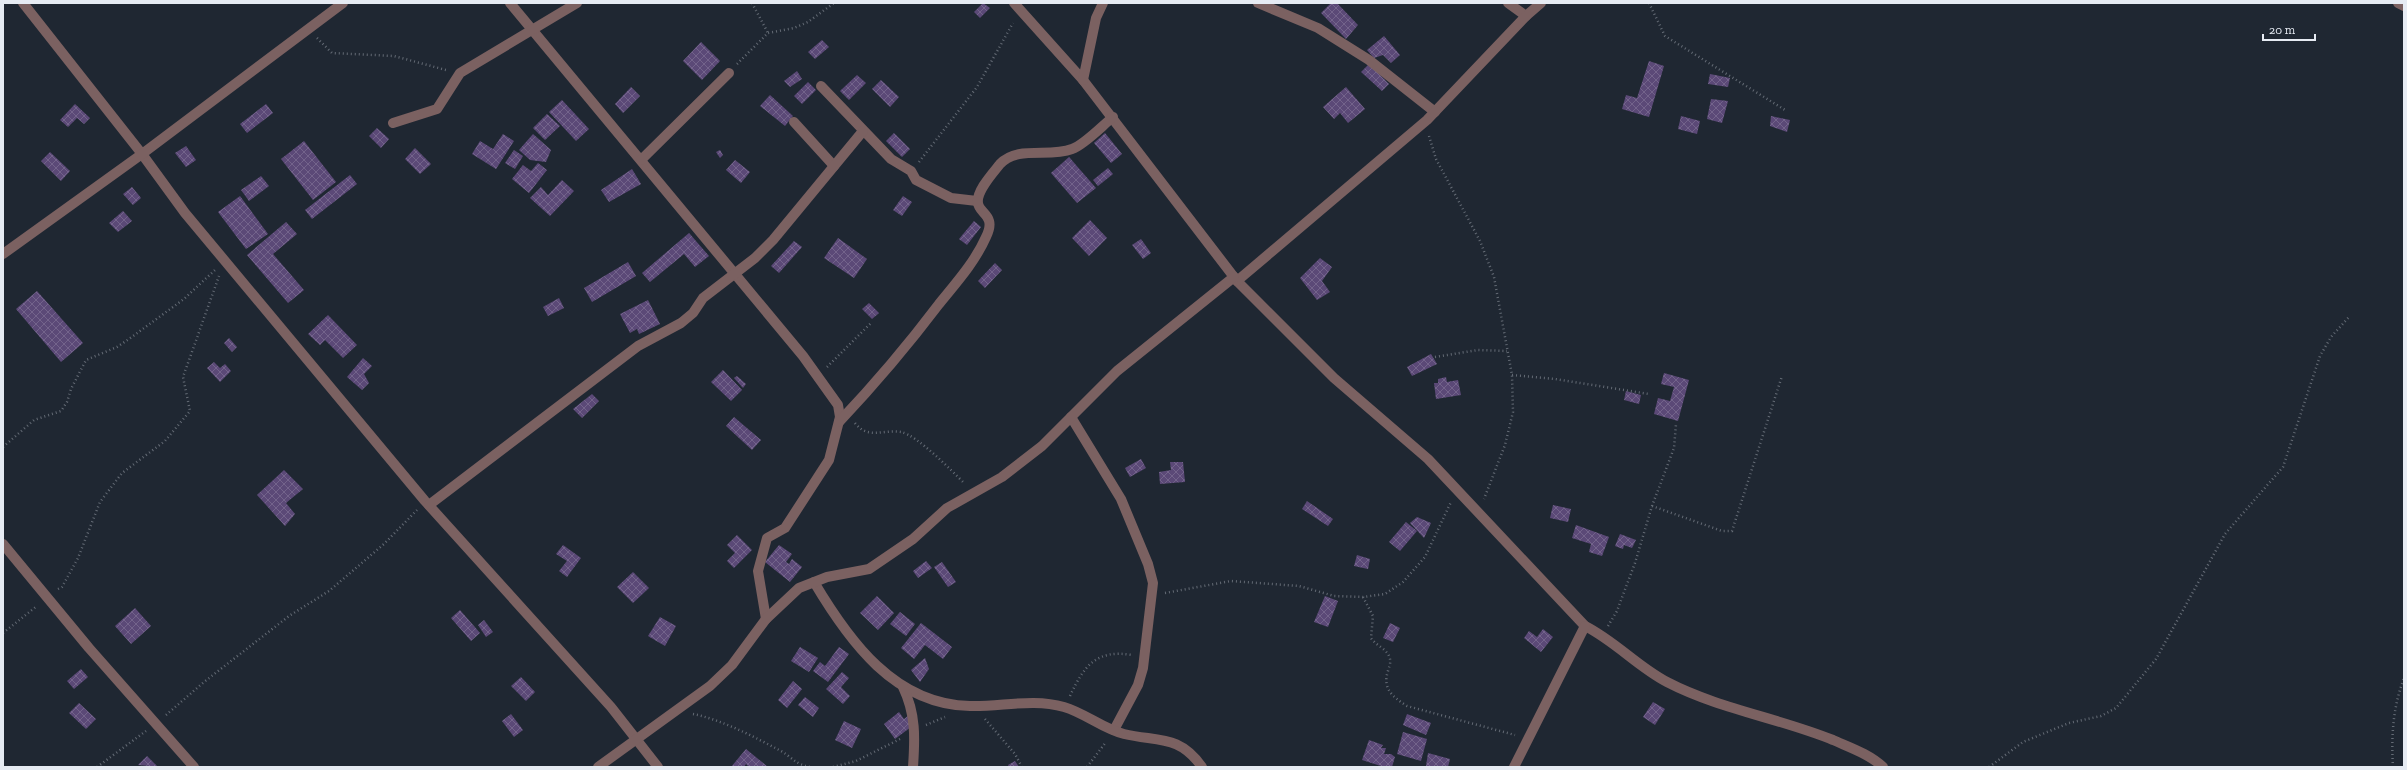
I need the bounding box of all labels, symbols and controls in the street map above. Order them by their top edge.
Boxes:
scale bar [2263,16,2315,42]
text: 20 m [2269,23,2296,37]

